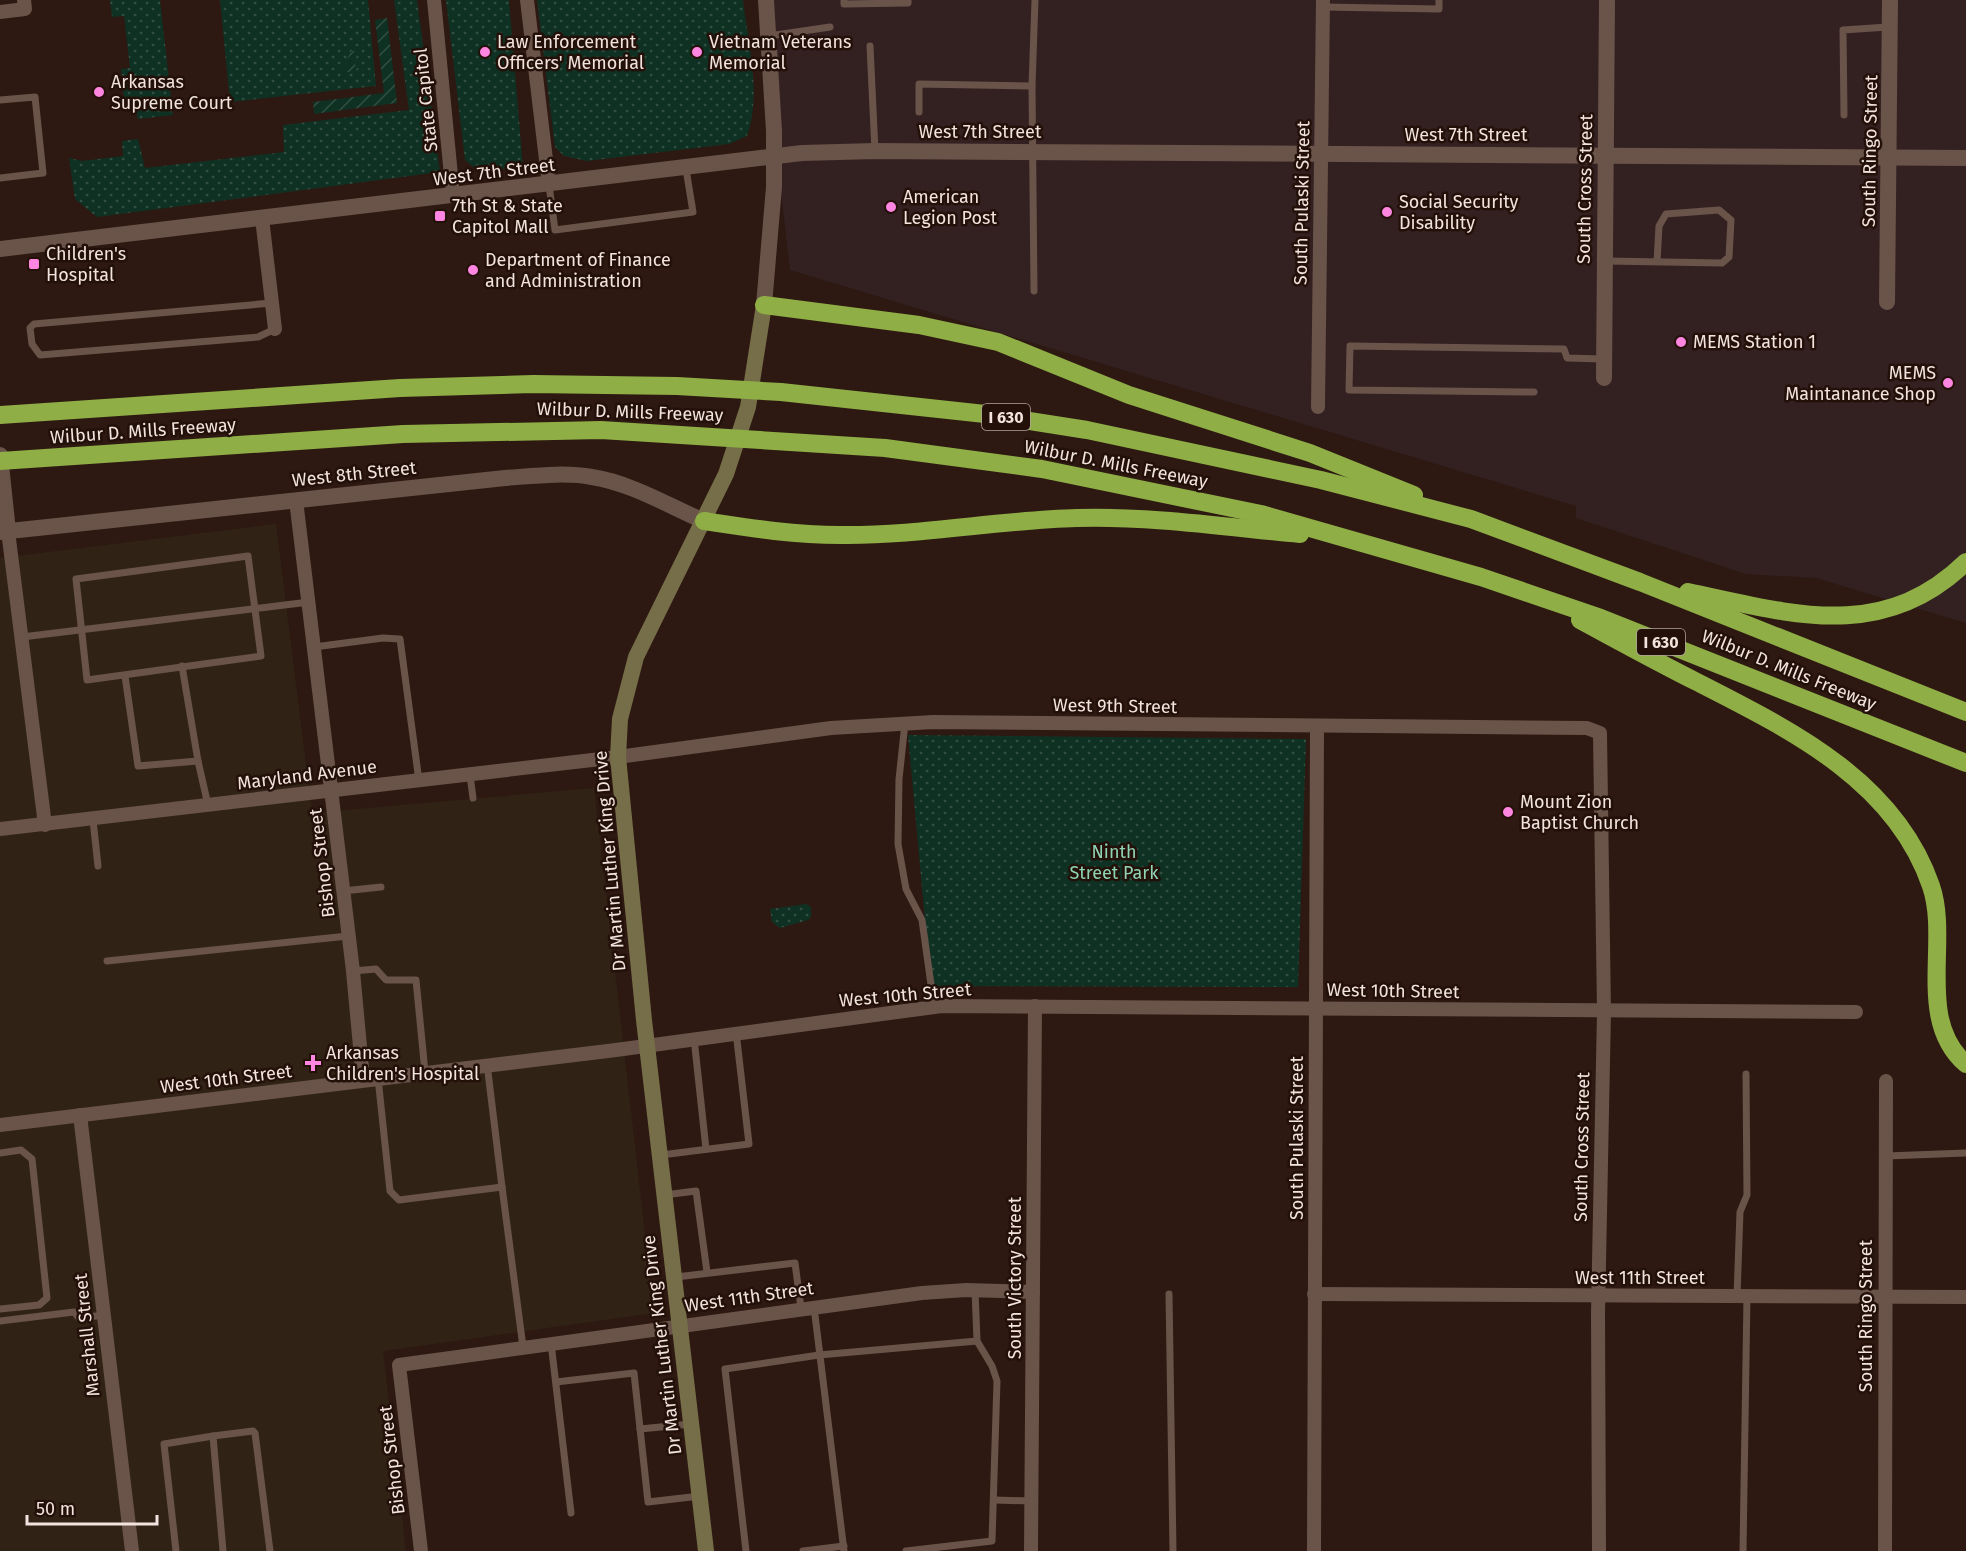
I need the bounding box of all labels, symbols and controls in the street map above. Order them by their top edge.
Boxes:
place label: Law Enforcement Officers' Memorial [497,31,644,74]
place label: Vietnam Veterans Memorial [709,31,851,74]
marker: Law Enforcement Officers' Memorial [478,45,492,59]
marker: Vietnam Veterans Memorial [690,45,704,59]
street label: State Capitol [410,47,442,153]
place label: Arkansas Supreme Court [111,71,233,114]
street label: South Ringo Street [1858,74,1882,227]
marker: Arkansas Supreme Court [92,85,106,99]
street label: South Cross Street [1573,114,1597,264]
street label: South Pulaski Street [1290,120,1314,285]
street label: West 7th Street [919,121,1042,143]
street label: West 7th Street [1405,124,1528,146]
street label: West 7th Street [432,154,557,190]
place label: American Legion Post [903,186,997,229]
place label: Social Security Disability [1399,191,1519,234]
place label: 7th St & State Capitol Mall [452,195,563,238]
marker: American Legion Post [884,200,898,214]
marker: Social Security Disability [1380,205,1394,219]
marker: 7th St & State Capitol Mall [433,209,447,223]
place label: Children's Hospital [46,243,126,286]
place label: Department of Finance and Administration [485,249,671,292]
marker: Children's Hospital [27,257,41,271]
marker: Department of Finance and Administration [466,263,480,277]
place label: MEMS Station 1 [1693,331,1816,353]
marker: MEMS Station 1 [1674,335,1688,349]
place label: MEMS Maintanance Shop [1785,362,1936,405]
marker: MEMS Maintanance Shop [1941,376,1955,390]
street label: Wilbur D. Mills Freeway [536,398,724,426]
road number: I 630 [982,404,1030,430]
street label: Wilbur D. Mills Freeway [49,414,237,448]
street label: Wilbur D. Mills Freeway [1022,435,1210,493]
street label: West 8th Street [291,456,418,491]
street label: Wilbur D. Mills Freeway [1698,625,1880,715]
road number: I 630 [1637,629,1685,655]
street label: West 9th Street [1053,694,1178,718]
street label: Dr Martin Luther King Drive [589,750,631,972]
street label: Maryland Avenue [236,756,378,794]
place label: Mount Zion Baptist Church [1520,791,1639,834]
marker: Mount Zion Baptist Church [1501,805,1515,819]
street label: Bishop Street [304,807,340,919]
park label: Ninth Street Park [1069,841,1159,884]
street label: West 10th Street [838,978,973,1012]
street label: West 10th Street [1326,979,1460,1003]
place label: Arkansas Children's Hospital [326,1042,479,1085]
marker: Arkansas Children's Hospital [304,1054,322,1072]
street label: South Pulaski Street [1286,1055,1308,1220]
street label: West 10th Street [159,1060,294,1098]
street label: South Cross Street [1570,1072,1594,1222]
street label: South Victory Street [1004,1196,1026,1359]
street label: Dr Martin Luther King Drive [638,1234,686,1456]
street label: South Ringo Street [1855,1239,1877,1392]
street label: West 11th Street [1575,1267,1706,1289]
street label: Marshall Street [70,1272,104,1397]
street label: West 11th Street [683,1277,815,1317]
street label: Bishop Street [374,1404,410,1516]
scale bar [27,1488,158,1526]
text: 50 m [36,1498,75,1520]

